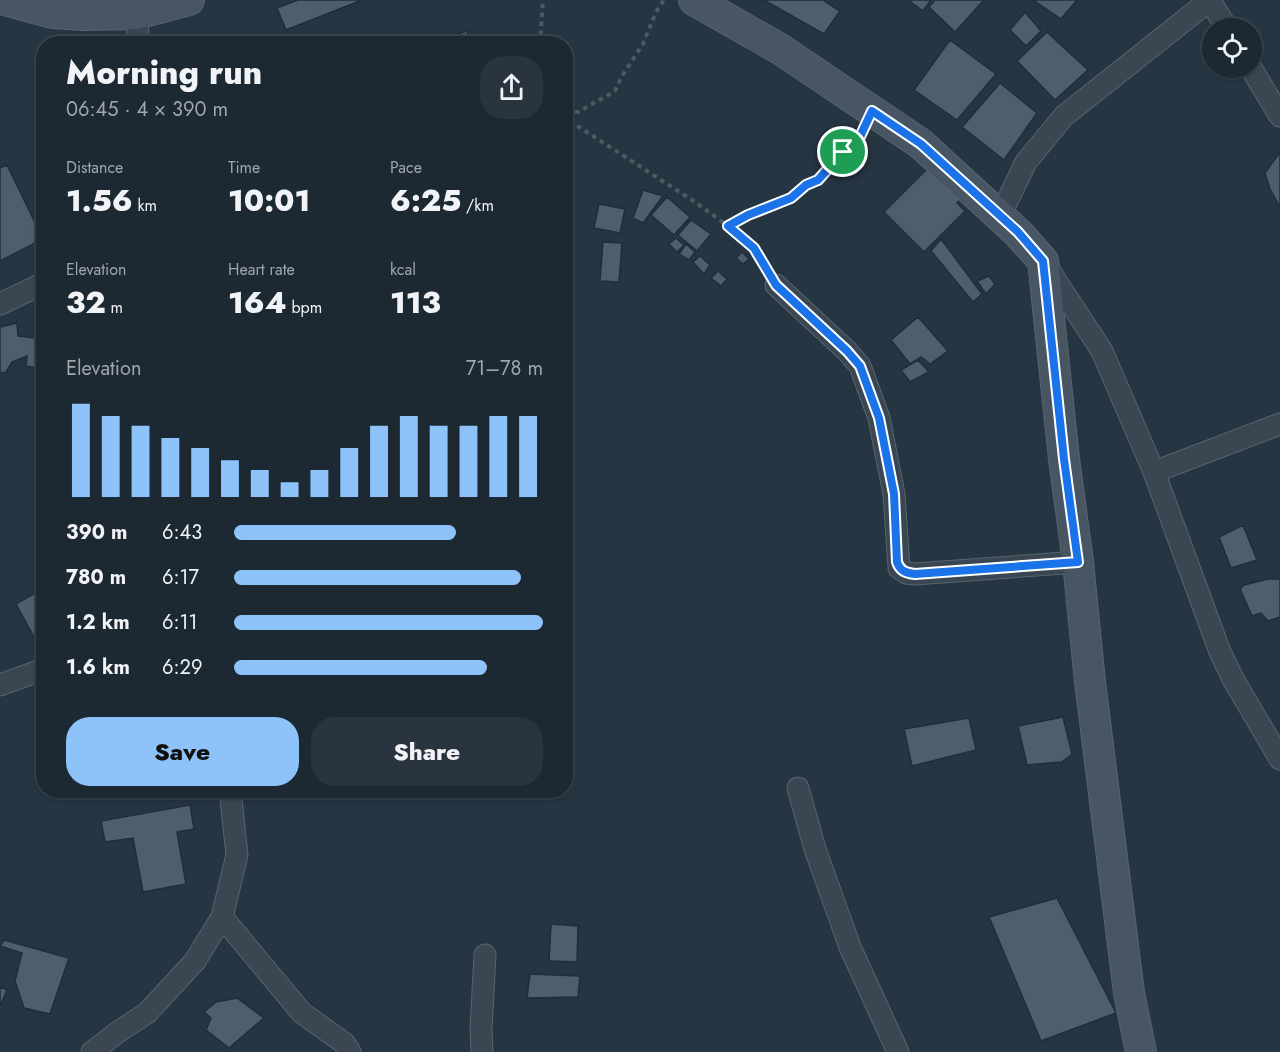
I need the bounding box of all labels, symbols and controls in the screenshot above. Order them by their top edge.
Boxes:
map controls [1202,18,1262,78]
button: locate [1202,18,1262,78]
text: Morning run [66,49,262,96]
button: share [480,56,543,119]
text: 06:45 · 4 × 390 m [66,95,228,124]
pin [817,126,868,177]
icon: arrive [826,135,859,168]
text: Distance [66,156,123,179]
text: Time [228,156,260,179]
text: Pace [390,156,422,179]
text: 1.56 [66,179,133,222]
text: 10:01 [228,179,310,222]
text: 6:25 [390,179,461,222]
text: km [133,194,157,217]
text: /km [461,194,494,217]
text: Elevation [66,258,126,281]
text: Heart rate [228,258,295,281]
text: kcal [390,258,416,281]
text: 32 [66,281,106,324]
text: 164 [228,281,287,324]
text: 113 [390,281,441,324]
text: m [106,296,123,319]
text: bpm [287,296,322,319]
text: Elevation [66,354,141,383]
text: 71–78 m [466,354,543,383]
text: 390 m [66,518,127,547]
text: 6:43 [162,518,202,547]
text: 780 m [66,563,126,592]
text: 6:17 [162,563,199,592]
text: 1.2 km [66,608,130,637]
text: 6:11 [162,608,198,637]
text: 1.6 km [66,653,130,682]
text: 6:29 [162,653,202,682]
button: Save [66,717,299,786]
button: Share [311,717,543,786]

